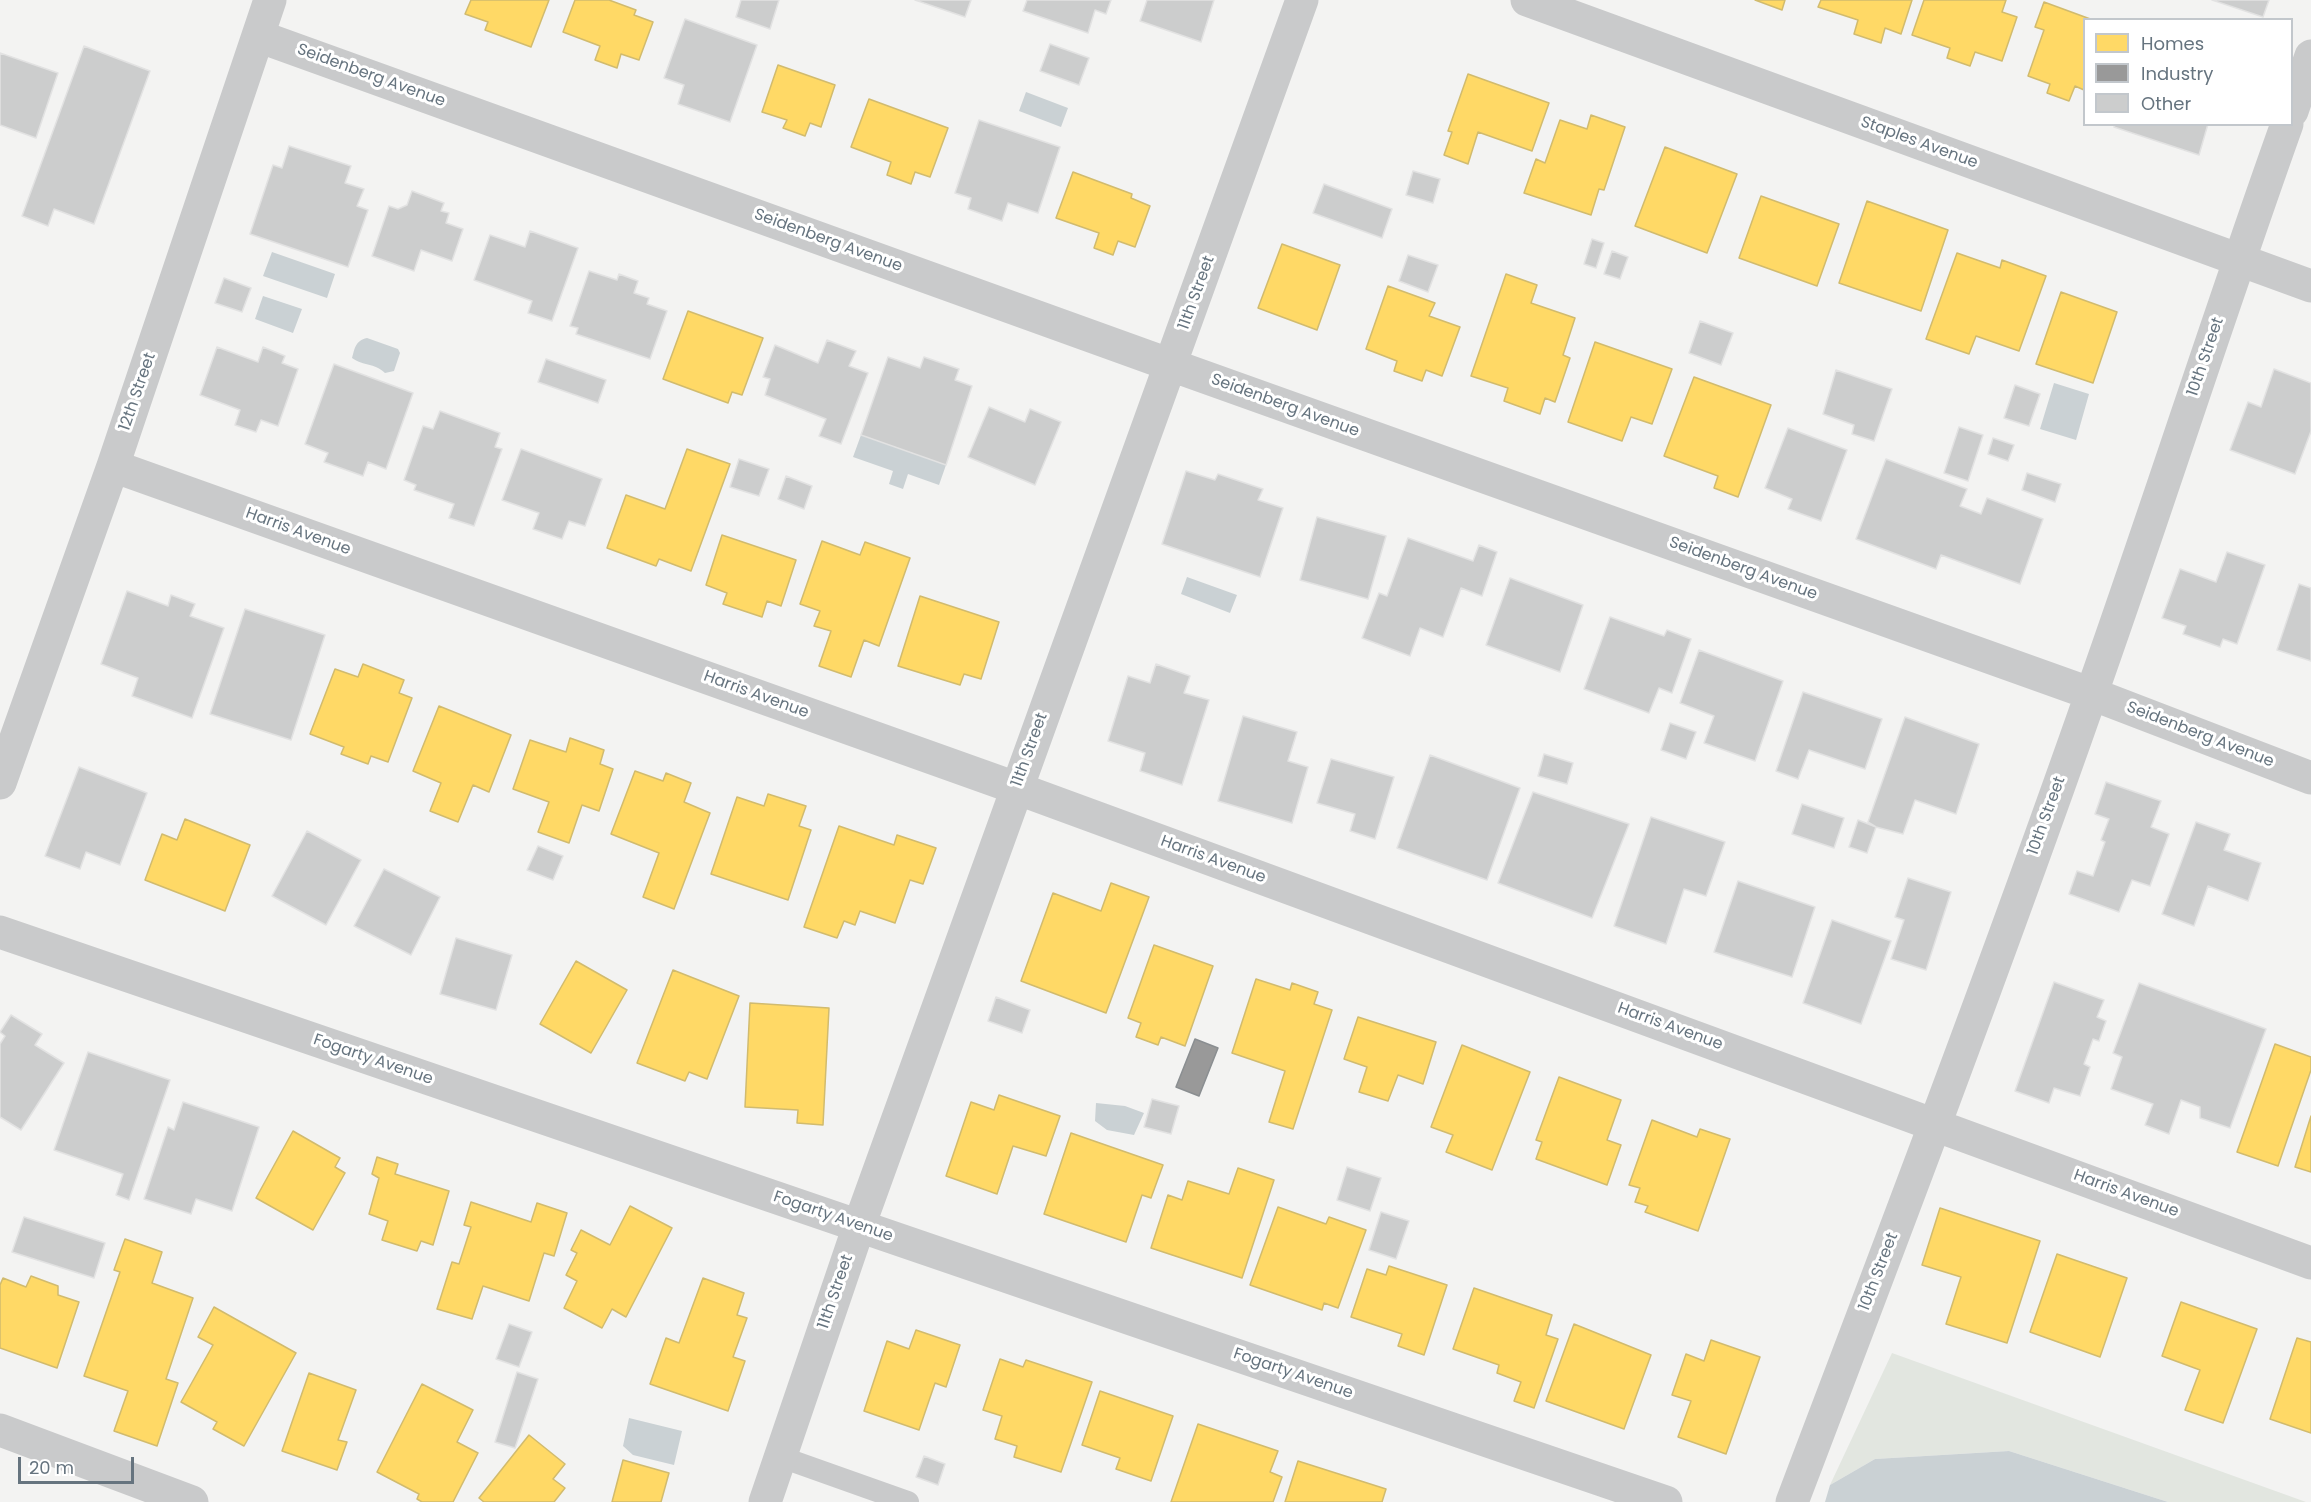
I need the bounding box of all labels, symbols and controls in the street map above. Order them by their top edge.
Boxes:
legend [2083,18,2293,126]
text: Homes [2141,31,2204,56]
street label: Seidenberg Avenue [294,40,448,112]
text: Industry [2141,61,2213,86]
text: Other [2141,91,2191,116]
street label: Staples Avenue [1858,113,1980,173]
street label: Seidenberg Avenue [751,205,905,277]
street label: 11th Street [1175,253,1219,333]
street label: 10th Street [2184,315,2228,399]
street label: 12th Street [116,350,160,434]
street label: Seidenberg Avenue [1208,370,1362,442]
street label: Harris Avenue [243,504,353,560]
street label: Seidenberg Avenue [1666,533,1820,605]
street label: Harris Avenue [701,667,811,723]
street label: Seidenberg Avenue [2124,698,2276,772]
street label: 11th Street [1008,710,1052,790]
street label: 10th Street [2024,774,2070,858]
street label: Harris Avenue [1158,832,1268,888]
street label: Harris Avenue [1615,999,1725,1055]
street label: Fogarty Avenue [311,1031,435,1089]
street label: Harris Avenue [2071,1166,2181,1222]
street label: Fogarty Avenue [771,1188,895,1246]
street label: 10th Street [1855,1230,1903,1314]
street label: 11th Street [814,1252,858,1332]
street label: Fogarty Avenue [1231,1345,1355,1403]
scale bar [21,1445,136,1483]
text: 20 m [29,1455,74,1480]

